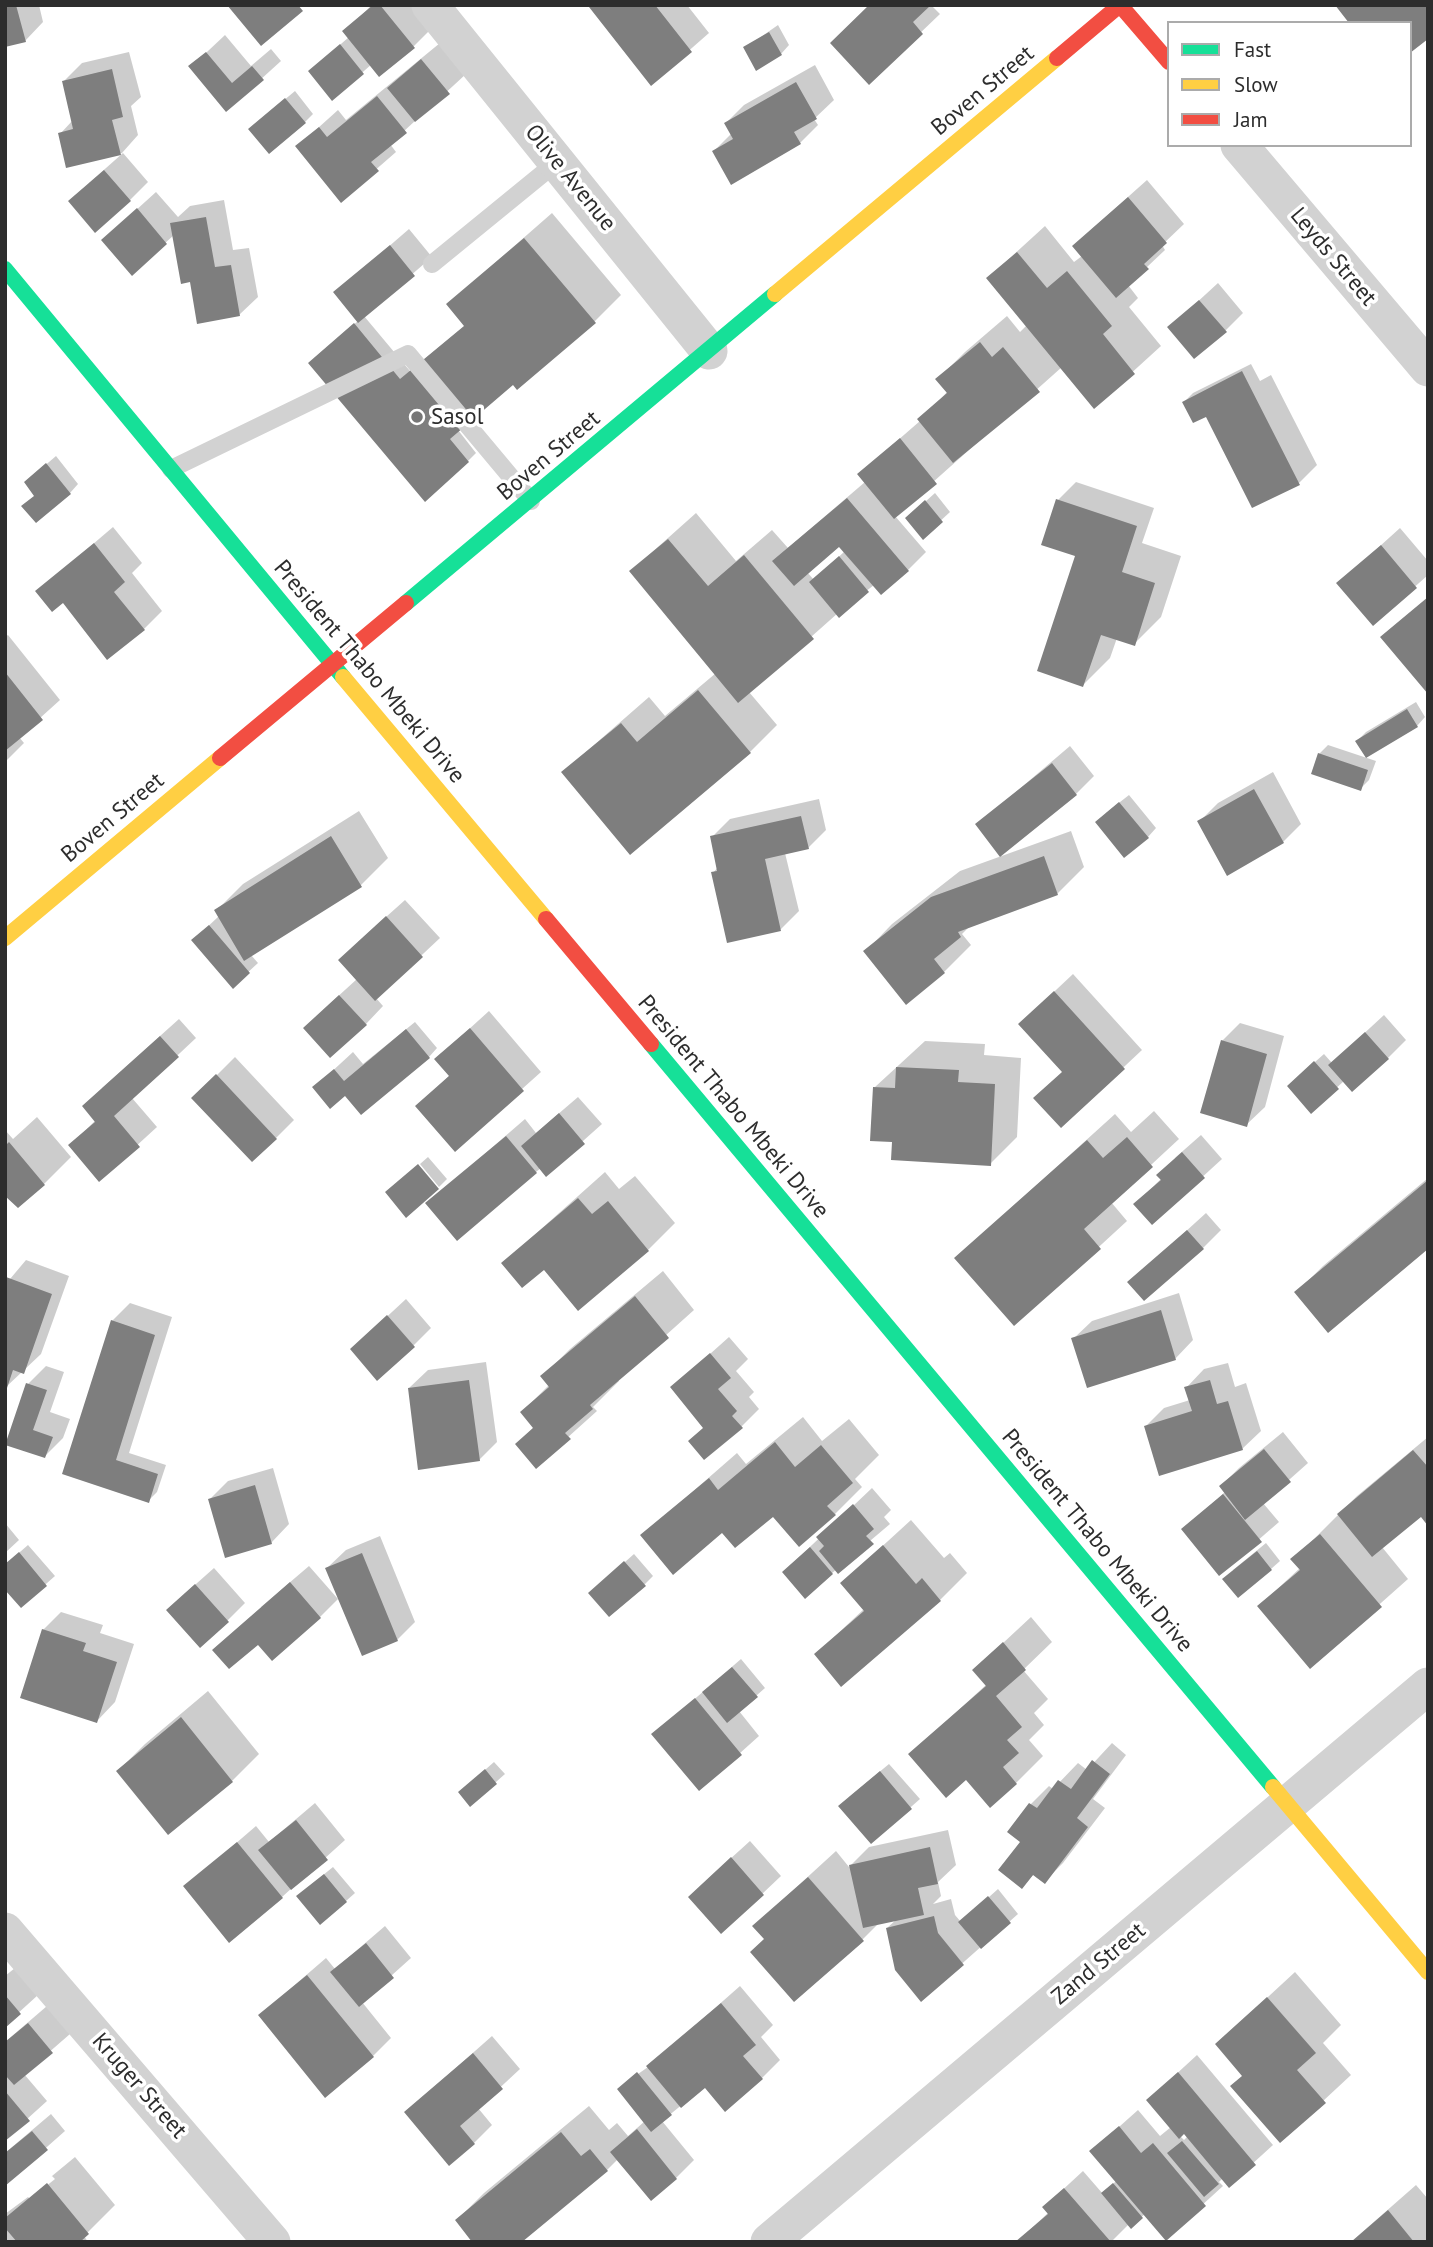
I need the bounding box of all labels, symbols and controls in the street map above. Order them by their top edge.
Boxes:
legend [1167,21,1412,147]
text: Fast [1234,36,1271,63]
street label: Boven Street [926,40,1040,142]
text: Slow [1234,71,1278,98]
text: Jam [1234,106,1268,133]
street label: Olive Avenue [519,119,621,237]
street label: Leyds Street [1284,202,1382,312]
place label: Sasol [431,403,483,431]
street label: Boven Street [492,405,606,507]
marker: Sasol [409,409,425,425]
street label: President Thabo Mbeki Drive [268,555,470,789]
street label: Boven Street [56,767,170,869]
street label: President Thabo Mbeki Drive [632,990,834,1224]
street label: President Thabo Mbeki Drive [996,1424,1198,1658]
street label: Zand Street [1047,1917,1151,2011]
street label: Kruger Street [86,2028,192,2144]

